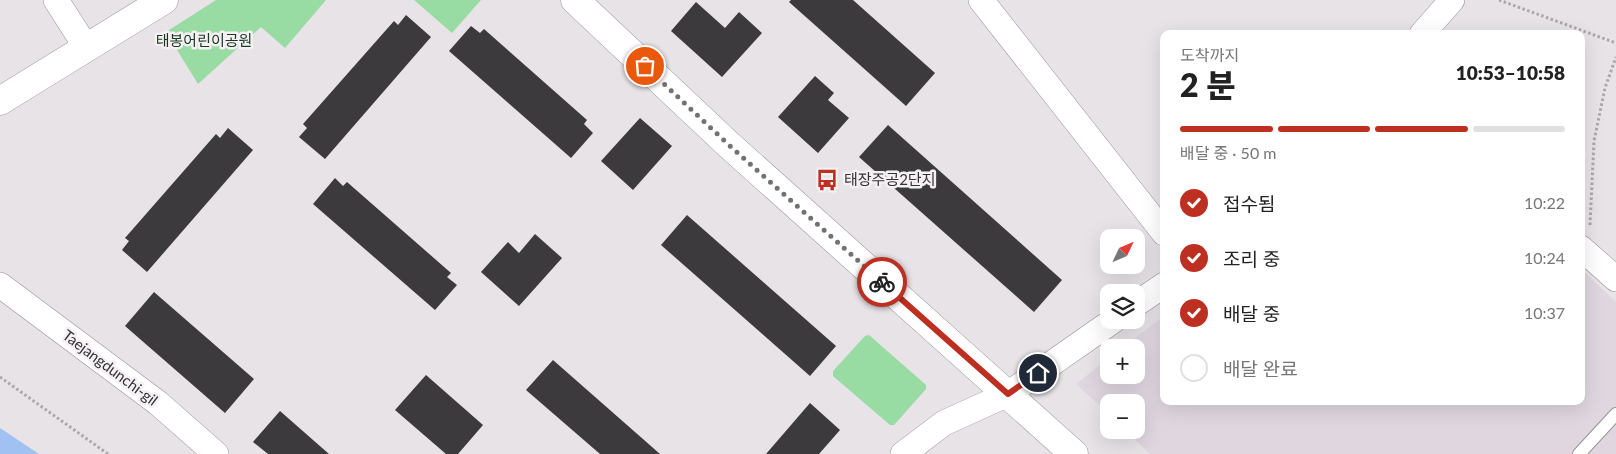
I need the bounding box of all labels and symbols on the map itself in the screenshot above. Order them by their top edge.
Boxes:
park label: 태봉어린이공원 [156,31,252,49]
pin [624,45,666,87]
bus stop icon: 태장주공2단지 [814,167,840,193]
place label: 태장주공2단지 [844,170,936,188]
north arrow [1100,229,1145,274]
courier [857,257,907,307]
street label: Taejangdunchi-gil [59,326,162,409]
pin [1017,352,1059,394]

